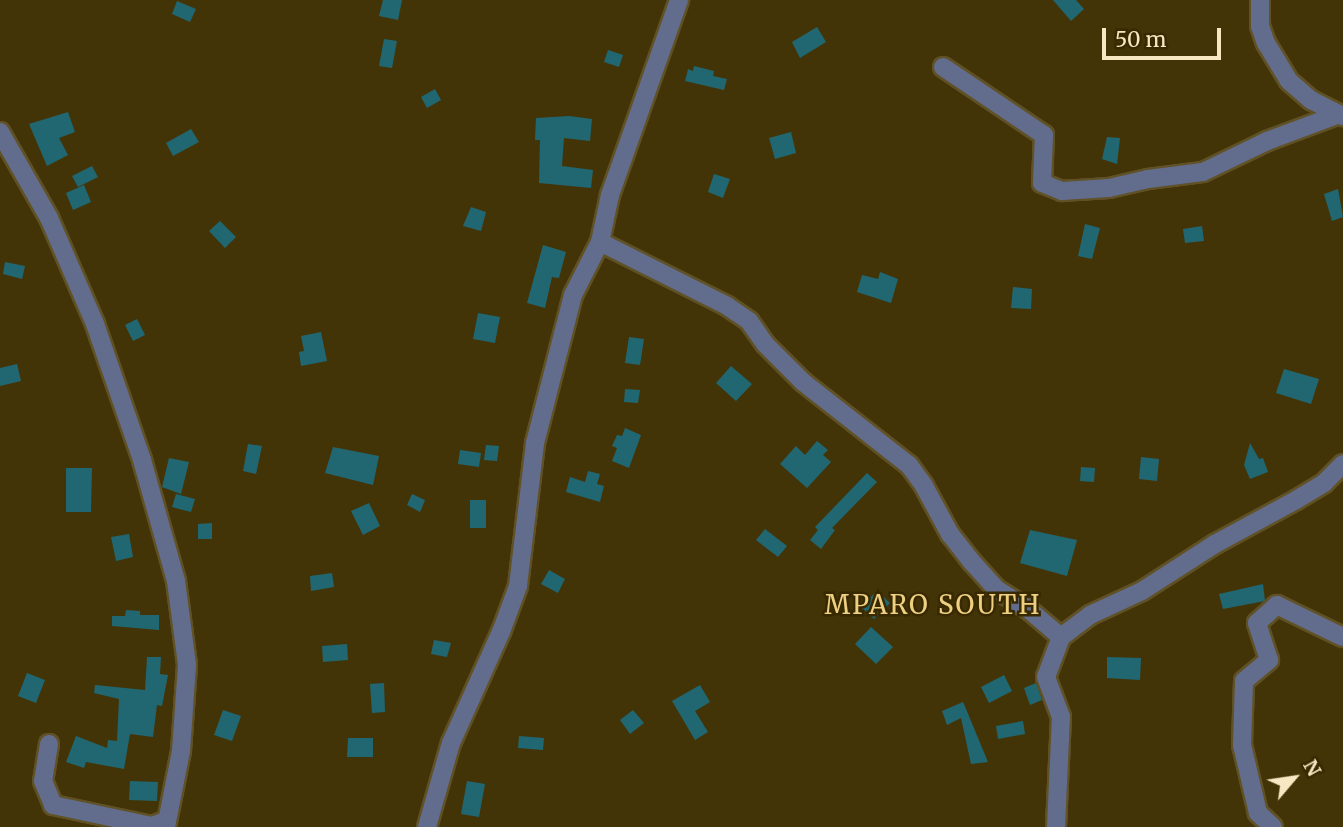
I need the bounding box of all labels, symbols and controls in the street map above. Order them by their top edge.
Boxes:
scale bar [1105,14,1224,58]
text: 50 m [1115,26,1166,53]
district label: MPARO SOUTH [826,589,1040,621]
north arrow [1259,743,1329,813]
text: N [1298,755,1326,780]

